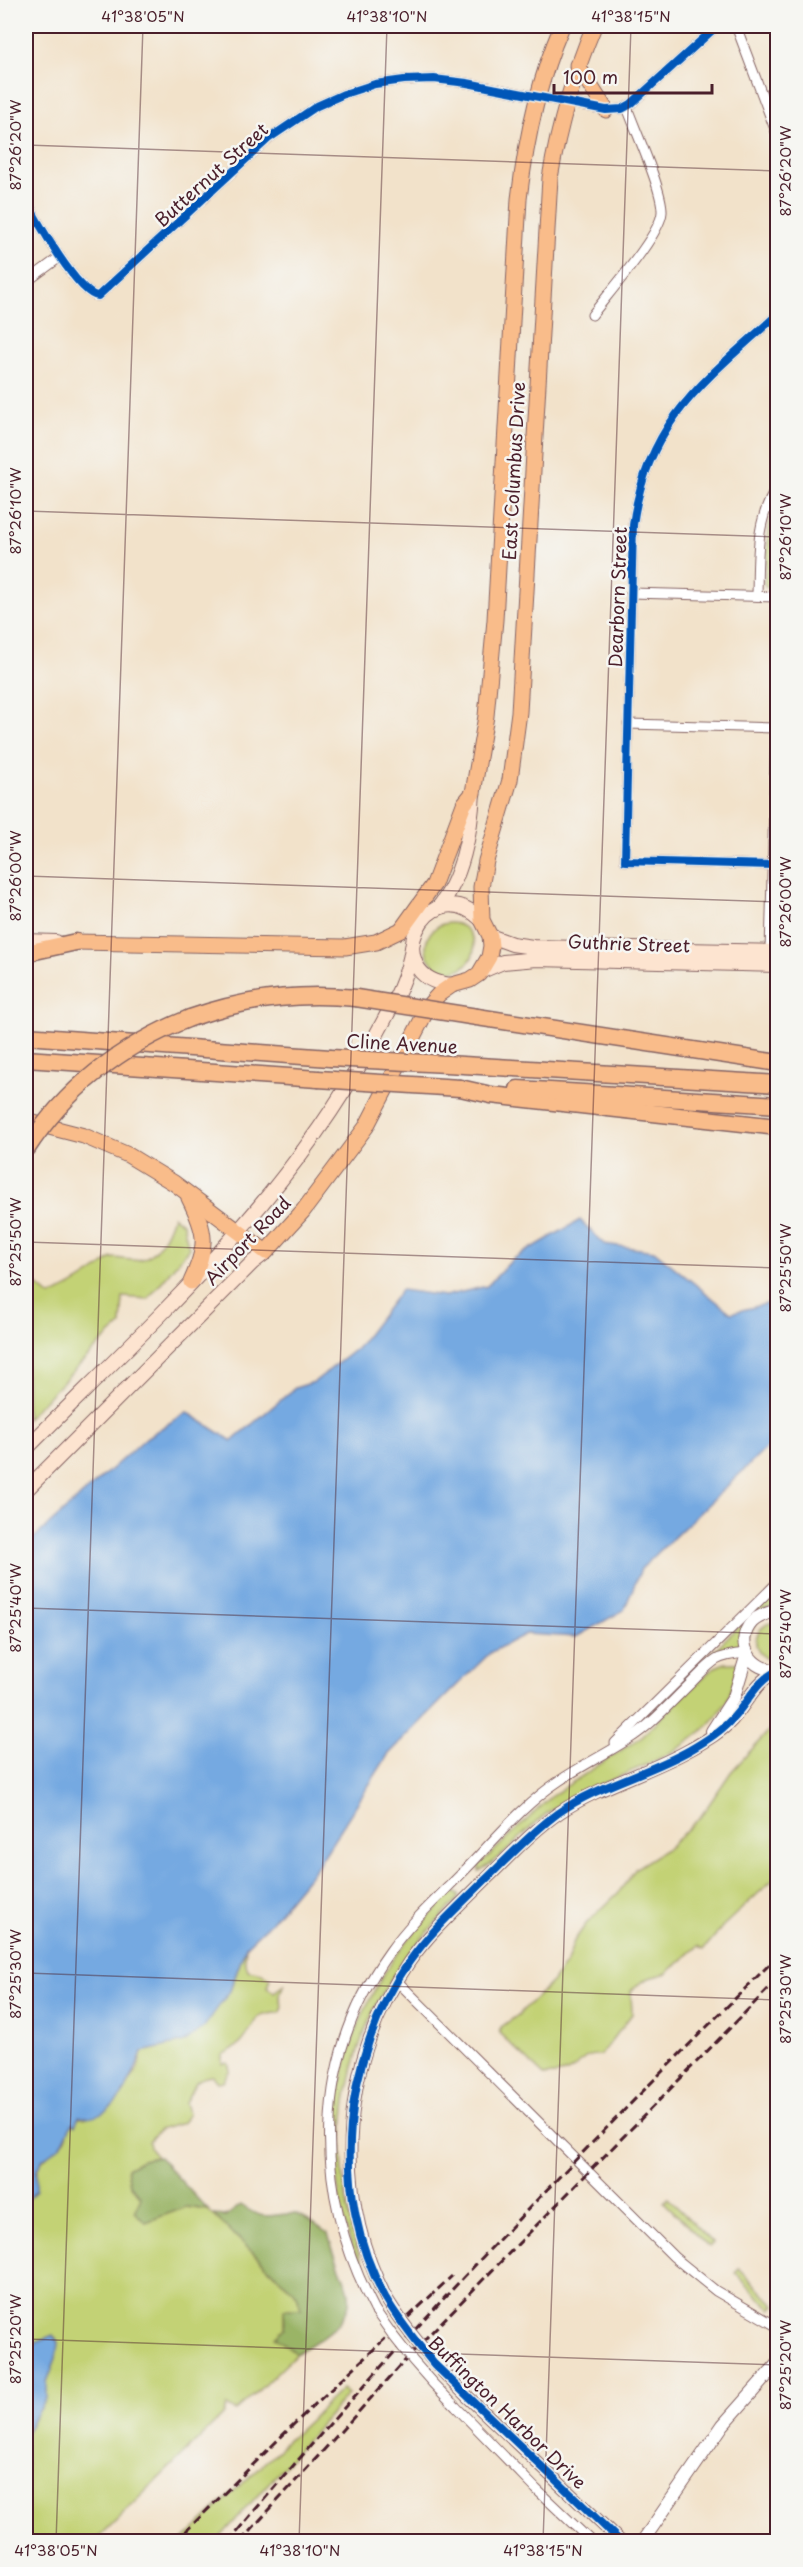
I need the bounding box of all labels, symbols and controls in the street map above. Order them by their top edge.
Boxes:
text: 41°38'05"N [101,4,185,27]
text: 41°38'10"N [347,4,427,27]
text: 41°38'15"N [591,4,671,27]
scale bar [554,57,712,95]
text: 100 m [563,63,618,90]
text: 87°26'20"W [3,99,26,190]
street label: Butternut Street [148,116,274,232]
text: 87°26'20"W [773,125,796,216]
street label: East Columbus Drive [495,381,531,561]
text: 87°26'10"W [3,467,26,555]
text: 87°26'10"W [773,493,796,581]
street label: Dearborn Street [601,526,633,668]
text: 87°26'00"W [3,830,26,922]
text: 87°26'00"W [773,856,796,948]
street label: Guthrie Street [567,927,691,959]
street label: Cline Avenue [346,1027,459,1059]
street label: Airport Road [198,1189,296,1291]
text: 87°25'50"W [3,1197,26,1287]
text: 87°25'50"W [773,1223,796,1313]
text: 87°25'40"W [3,1563,26,1653]
text: 87°25'40"W [773,1589,796,1679]
text: 87°25'30"W [3,1928,26,2019]
text: 87°25'30"W [773,1953,796,2044]
text: 87°25'20"W [3,2293,26,2384]
text: 87°25'20"W [773,2319,796,2410]
street label: Buffington Harbor Drive [423,2329,593,2495]
text: 41°38'05"N [14,2538,98,2561]
text: 41°38'10"N [260,2538,340,2561]
text: 41°38'15"N [503,2538,583,2561]

